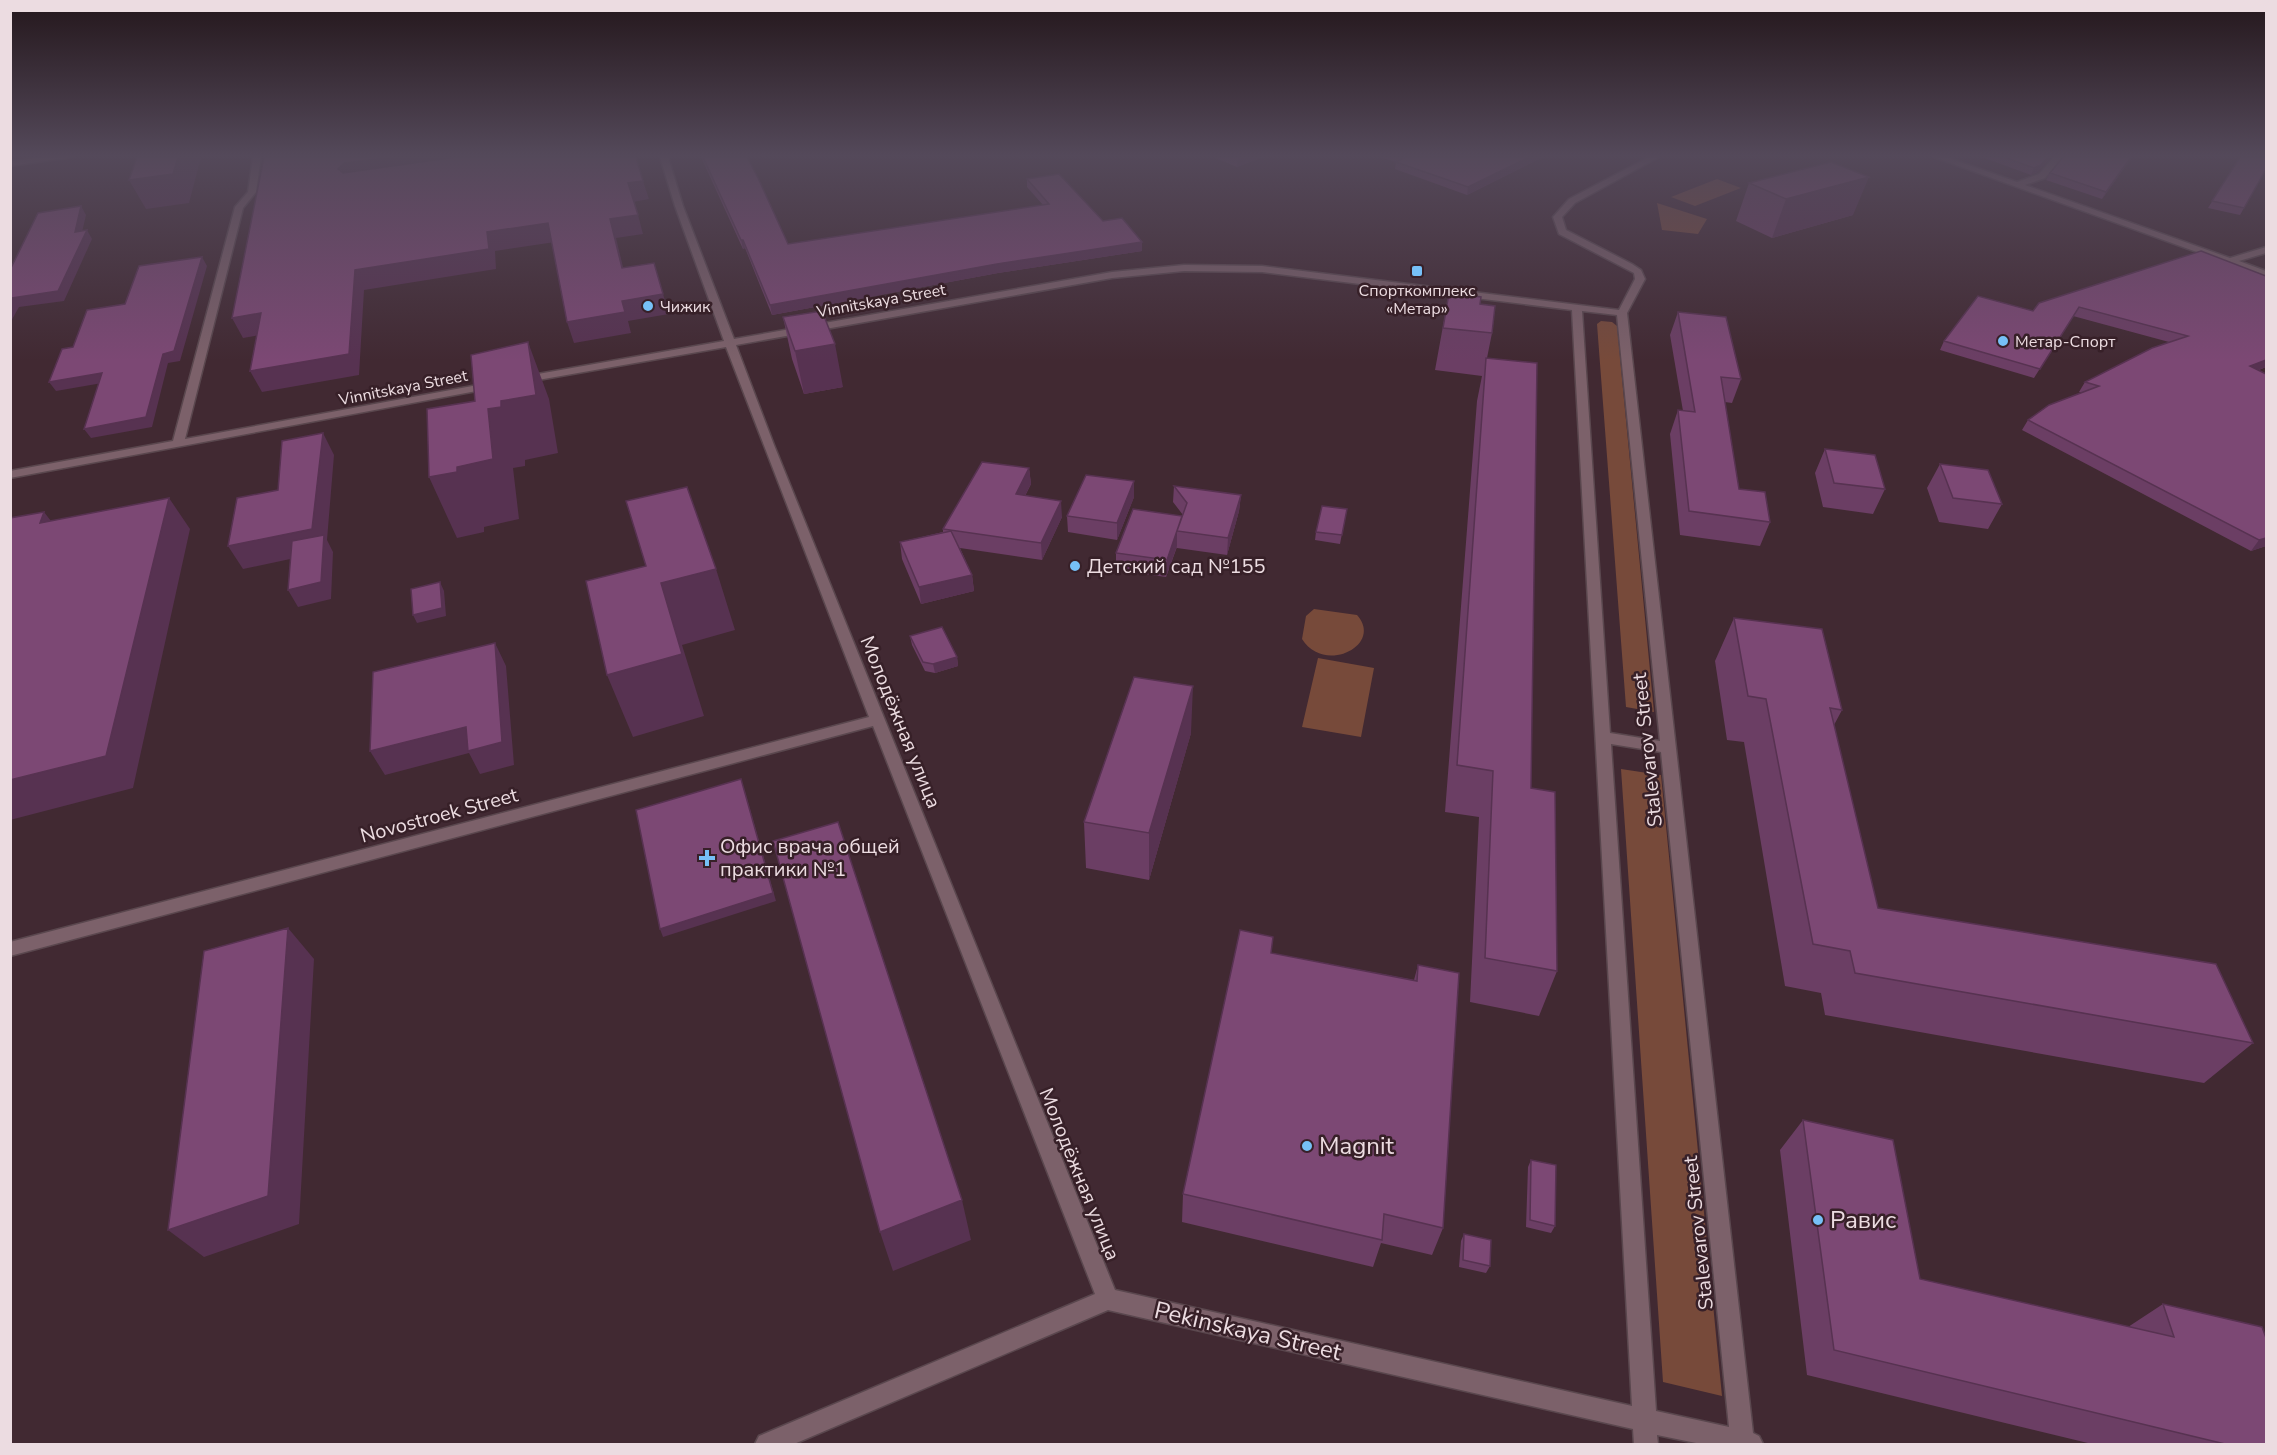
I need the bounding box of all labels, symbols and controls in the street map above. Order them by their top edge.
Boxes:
marker: Спорткомплекс «Метар» [1410,264,1424,278]
street label: Vinnitskaya Street [814,279,948,323]
place label: Спорткомплекс «Метар» [1359,280,1476,320]
place label: Чижик [660,296,711,318]
marker: Чижик [641,299,655,313]
place label: Метар-Спорт [2015,331,2116,353]
marker: Метар-Спорт [1996,334,2010,348]
street label: Vinnitskaya Street [336,365,470,411]
place label: Детский сад №155 [1087,553,1266,580]
marker: Детский сад №155 [1068,559,1082,573]
street label: Молодёжная улица [854,632,947,812]
street label: Stalevarov Street [1626,671,1669,828]
street label: Novostroek Street [357,781,522,849]
place label: Офис врача общей практики №1 [720,833,900,883]
marker: Офис врача общей практики №1 [698,849,716,867]
street label: Молодёжная улица [1033,1084,1126,1264]
place label: Magnit [1319,1130,1395,1162]
marker: Magnit [1300,1139,1314,1153]
street label: Stalevarov Street [1677,1154,1720,1311]
place label: Равис [1830,1204,1896,1236]
marker: Равис [1811,1213,1825,1227]
street label: Pekinskaya Street [1151,1294,1345,1368]

